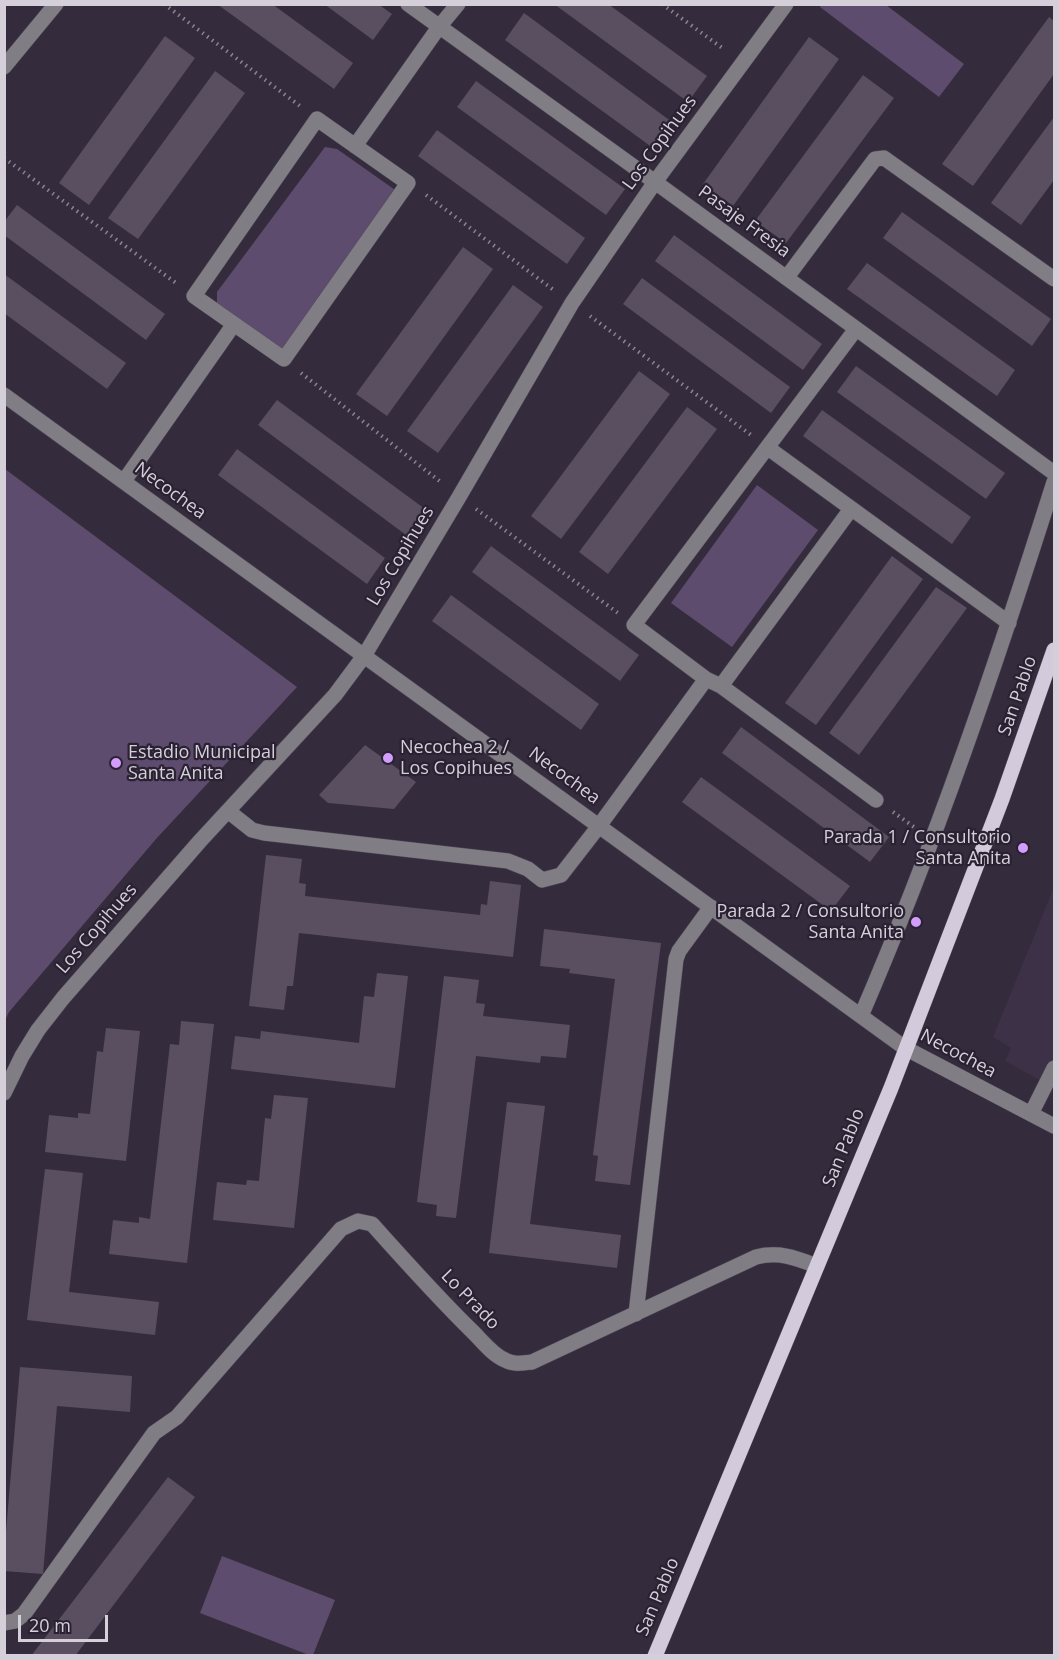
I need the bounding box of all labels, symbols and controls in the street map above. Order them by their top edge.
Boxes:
street label: Los Copihues [618,91,702,195]
street label: Pasaje Fresia [694,181,794,263]
street label: Necochea [130,458,210,524]
street label: Los Copihues [363,502,439,610]
street label: San Pablo [994,653,1042,739]
place label: Necochea 2 / Los Copihues [400,737,512,780]
place label: Estadio Municipal Santa Anita [128,742,276,784]
street label: Necochea [524,743,604,809]
marker: Necochea 2 / Los Copihues [381,751,395,765]
marker: Estadio Municipal Santa Anita [109,756,123,770]
place label: Parada 1 / Consultorio Santa Anita [824,827,1011,870]
marker: Parada 1 / Consultorio Santa Anita [1016,841,1030,855]
street label: Los Copihues [52,880,142,978]
place label: Parada 2 / Consultorio Santa Anita [717,901,904,944]
marker: Parada 2 / Consultorio Santa Anita [909,915,923,929]
street label: Necochea [916,1025,1000,1083]
street label: San Pablo [818,1106,870,1190]
street label: Lo Prado [436,1266,504,1334]
street label: San Pablo [632,1555,684,1639]
scale bar [21,1603,111,1641]
text: 20 m [29,1613,71,1637]

